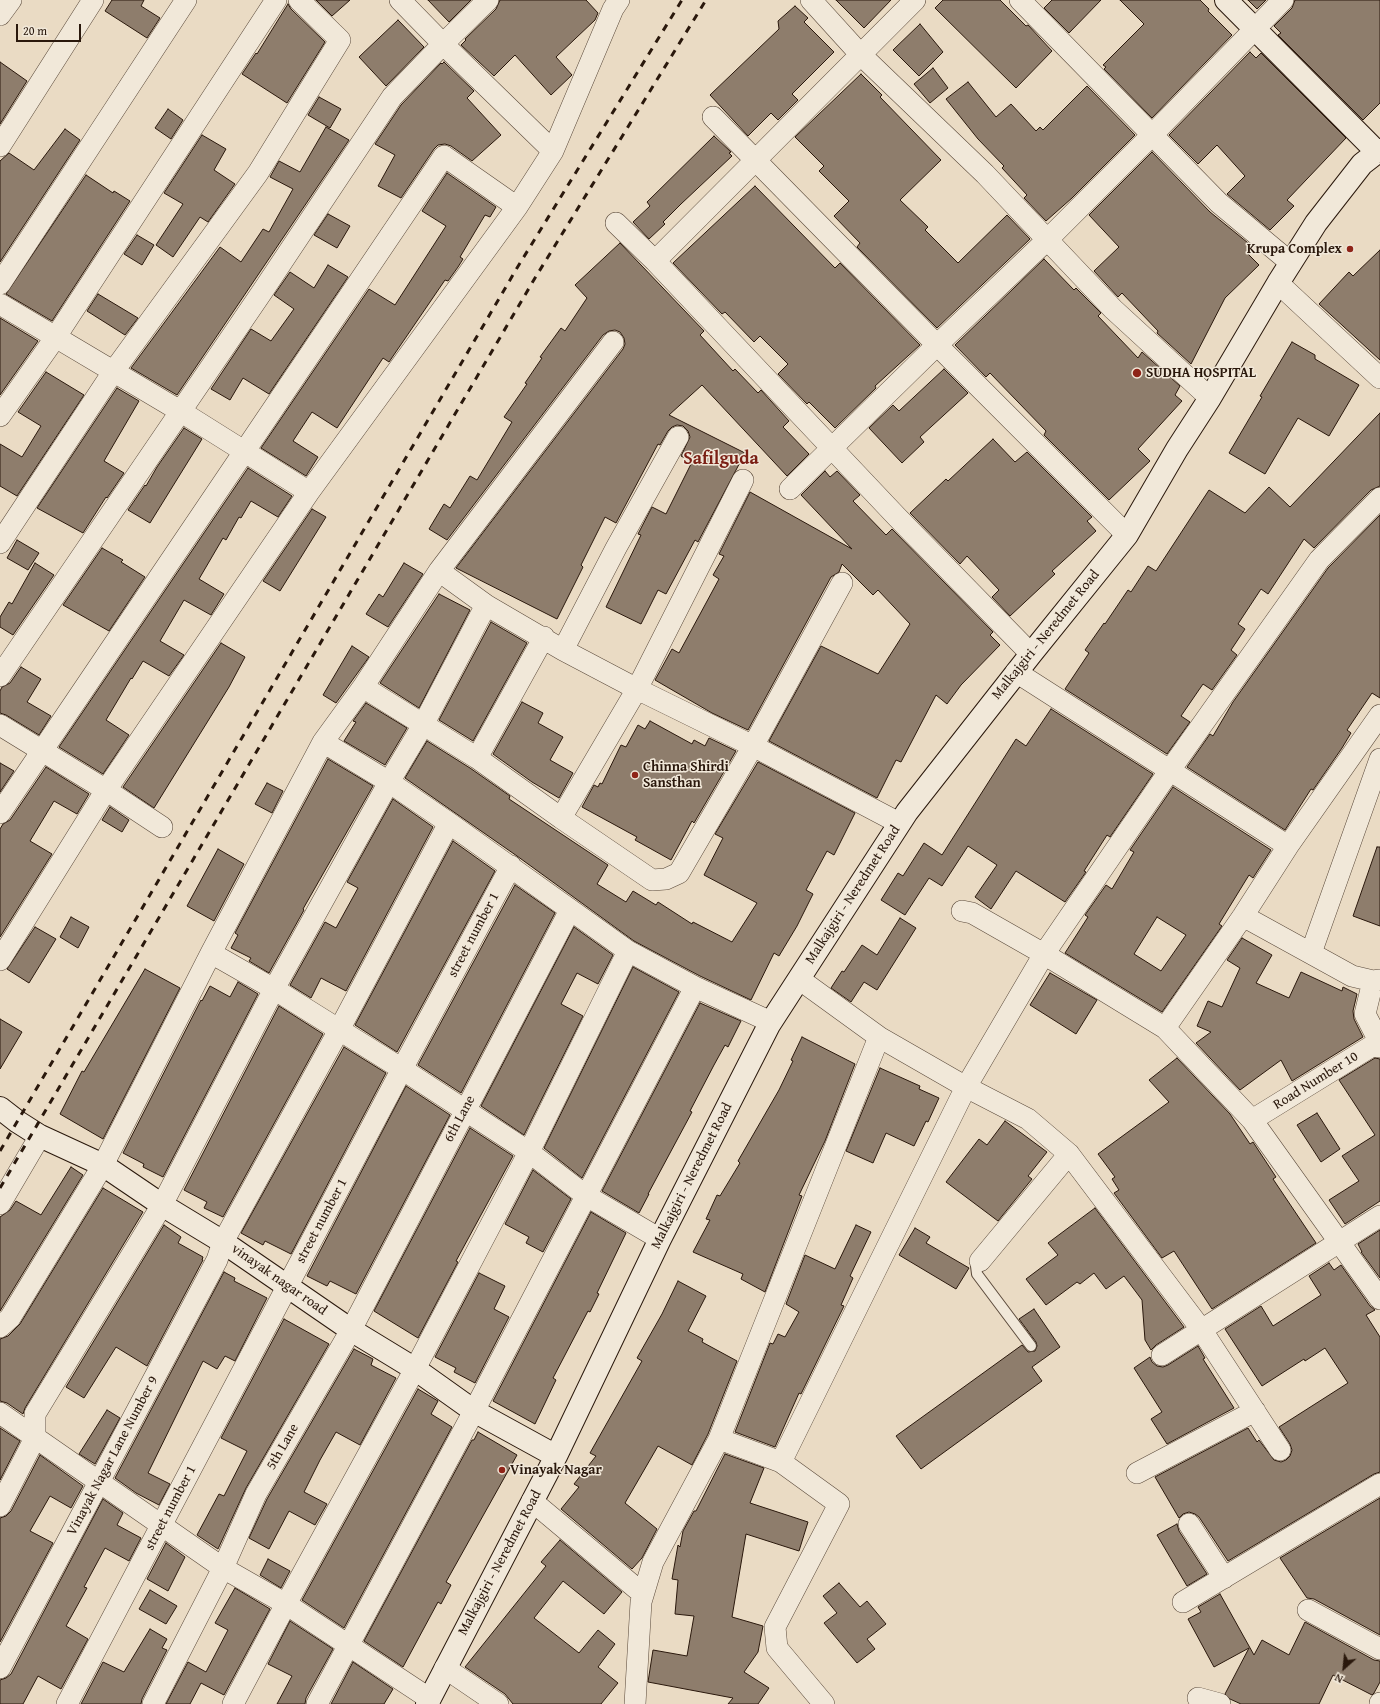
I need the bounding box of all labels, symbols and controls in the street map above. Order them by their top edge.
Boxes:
scale bar [18,16,83,42]
text: 20 m [23,22,47,39]
place label: Krupa Complex [1247,241,1342,257]
marker: Krupa Complex [1345,244,1355,254]
place label: SUDHA HOSPITAL [1146,365,1256,381]
marker: SUDHA HOSPITAL [1131,367,1143,379]
district label: Safilguda [683,448,759,470]
street label: Malkajgiri - Neredmet Road [989,567,1103,703]
place label: Chinna Shirdi Sansthan [643,759,729,792]
marker: Chinna Shirdi Sansthan [630,770,640,780]
street label: Malkajgiri - Neredmet Road [802,823,904,967]
street label: street number 1 [445,890,503,980]
street label: Road Number 10 [1271,1048,1361,1114]
street label: 6th Lane [441,1093,479,1145]
street label: Malkajgiri - Neredmet Road [648,1100,736,1252]
street label: street number 1 [293,1176,351,1266]
street label: vinayak nagar road [228,1241,330,1319]
street label: Vinayak Nagar Lane Number 9 [64,1374,162,1538]
street label: 5th Lane [263,1421,303,1473]
place label: Vinayak Nagar [510,1462,602,1478]
street label: street number 1 [142,1463,200,1553]
marker: Vinayak Nagar [497,1465,507,1475]
street label: Malkajgiri - Neredmet Road [455,1488,545,1638]
north arrow [1324,1648,1364,1688]
text: N [1332,1670,1345,1687]

